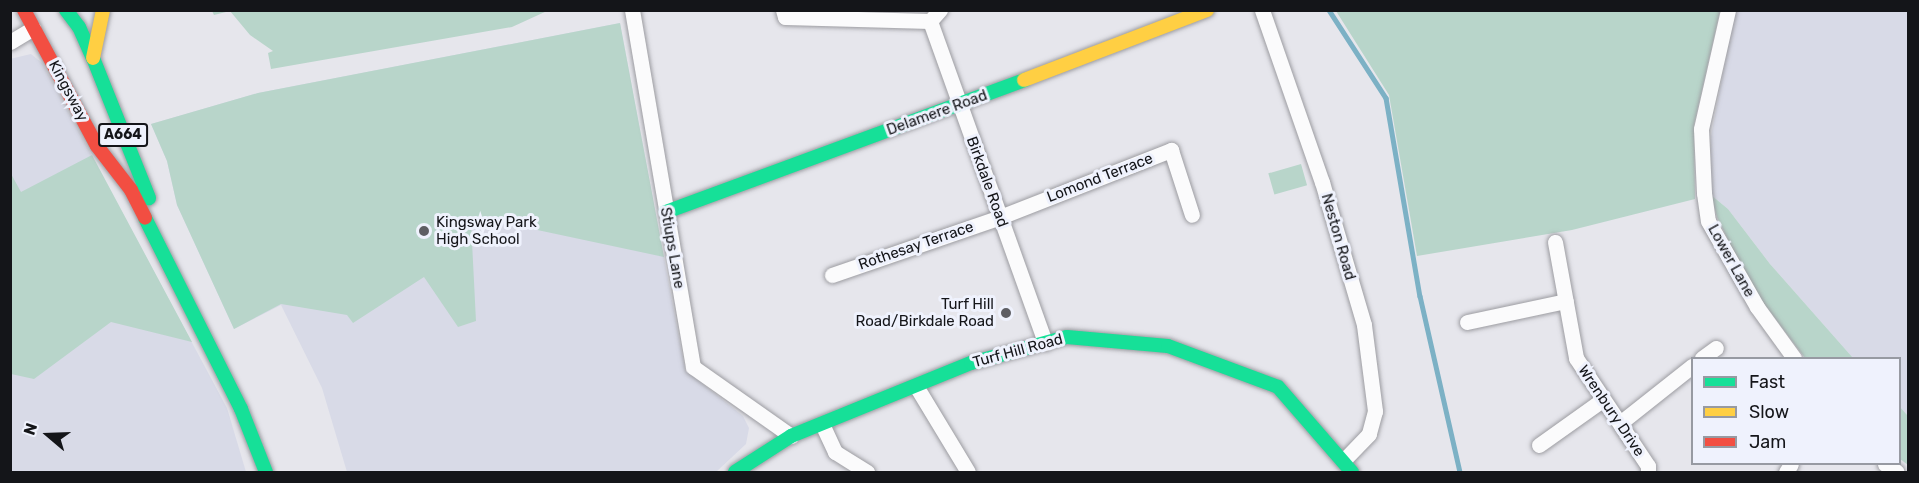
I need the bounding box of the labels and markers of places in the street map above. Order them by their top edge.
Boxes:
place label: Kingsway Park High School [436,213,537,248]
marker: Kingsway Park High School [417,224,431,238]
place label: Turf Hill Road/Birkdale Road [856,295,994,330]
marker: Turf Hill Road/Birkdale Road [999,306,1013,320]

